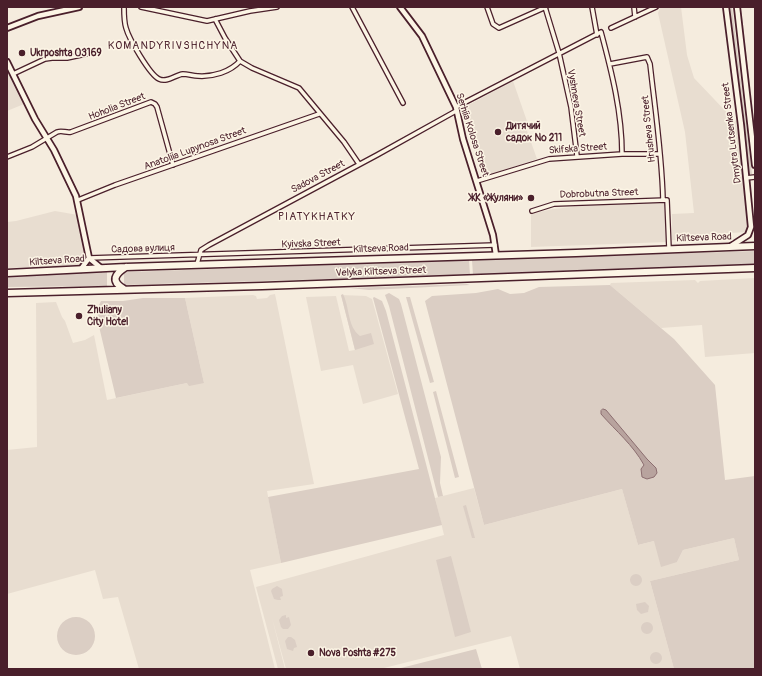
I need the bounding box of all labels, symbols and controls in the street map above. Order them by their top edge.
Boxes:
district label: KOMANDYRIVSHCHYNA [108,39,238,53]
place label: Ukrposhta 03169 [30,47,102,59]
marker: Ukrposhta 03169 [17,48,27,58]
street label: Vyshneva Street [564,68,588,138]
street label: Dmytra Lutsenka Street [720,82,744,184]
street label: Hoholia Street [87,91,147,123]
street label: Serhiia Kolosa Street [453,92,491,178]
street label: Hrusheva Street [640,95,658,163]
place label: Дитячий садок № 211 [506,120,562,144]
street label: Anatoliia Lupynosa Street [142,125,248,173]
marker: Дитячий садок № 211 [493,127,503,137]
street label: Skifska Street [548,141,608,157]
street label: Sadova Street [289,158,347,196]
street label: Dobrobutna Street [559,187,639,201]
place label: ЖК «Жуляни» [469,192,523,204]
marker: ЖК «Жуляни» [526,193,536,203]
district label: PIATYKHATKY [278,210,356,224]
street label: Kiltseva Road [676,231,732,245]
street label: Kyivska Street [281,237,341,251]
street label: Садова вулиця [111,242,175,256]
street label: Kiltseva Road [353,242,409,256]
street label: Kiltseva Road [29,253,85,269]
street label: Velyka Kiltseva Street [336,264,426,280]
place label: Zhuliany City Hotel [87,304,128,328]
marker: Zhuliany City Hotel [74,311,84,321]
place label: Nova Poshta #275 [319,647,396,659]
marker: Nova Poshta #275 [306,648,316,658]

